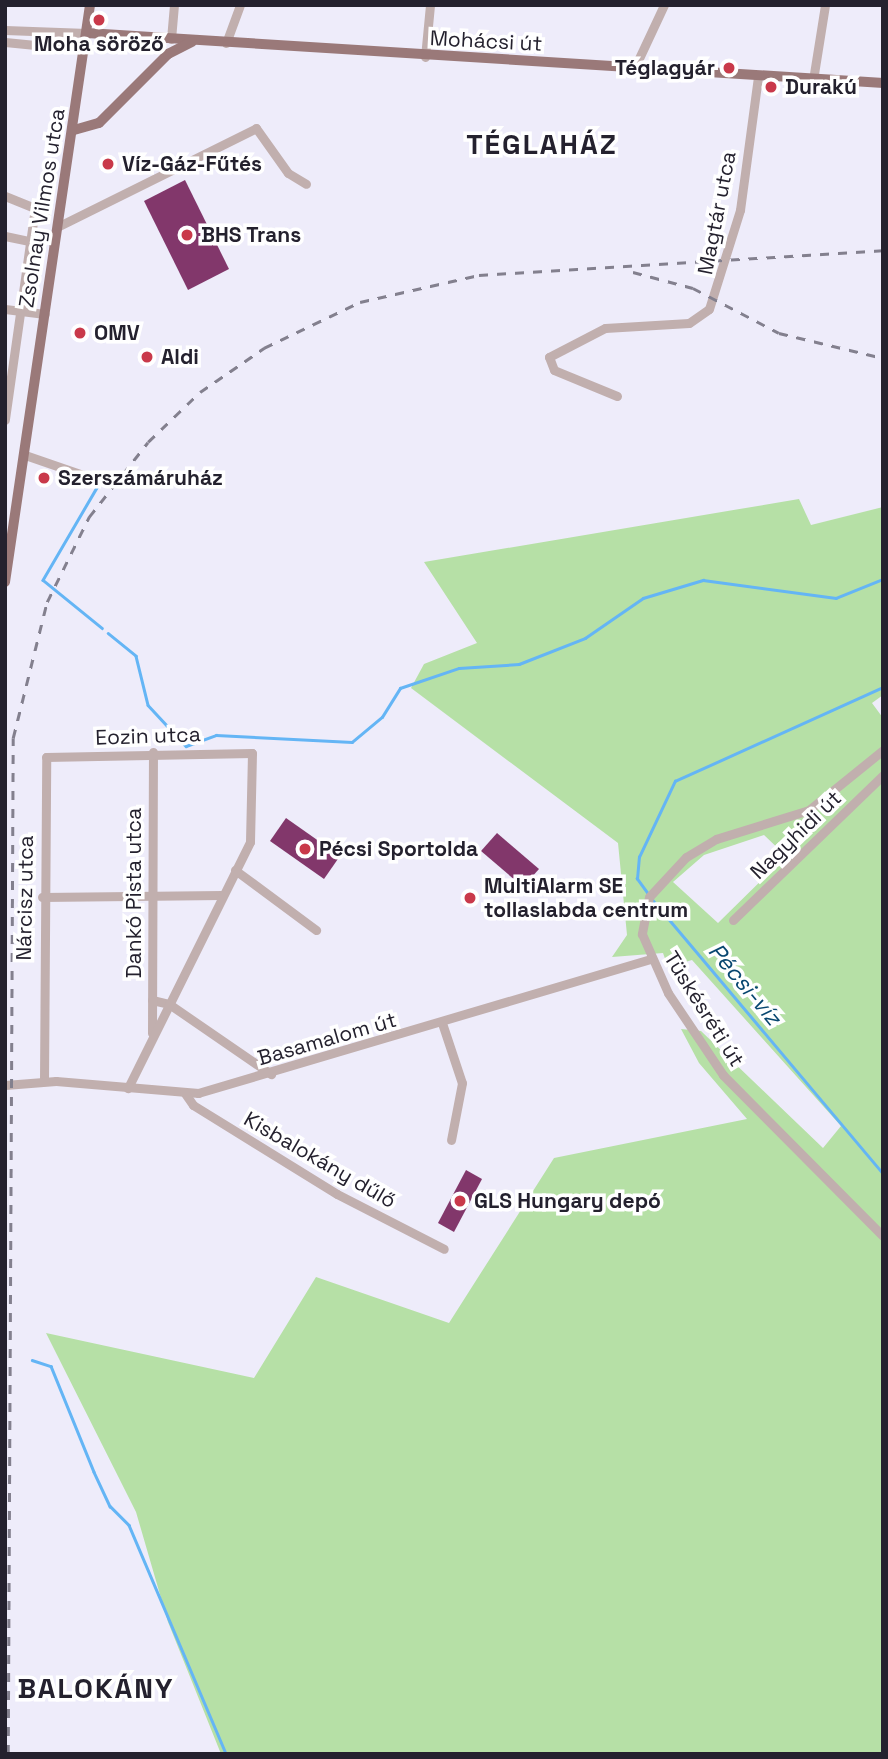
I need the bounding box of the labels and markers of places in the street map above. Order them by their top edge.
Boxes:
marker: Moha söröző [91,12,107,28]
place label: Moha söröző [34,31,164,57]
place label: Téglagyár [615,55,715,81]
marker: Téglagyár [721,60,737,76]
place label: Durakú [785,74,857,100]
marker: Durakú [763,79,779,95]
place label: Víz-Gáz-Fűtés [122,151,262,177]
marker: Víz-Gáz-Fűtés [100,156,116,172]
place label: BHS Trans [201,222,302,248]
marker: BHS Trans [179,227,195,243]
place label: OMV [94,320,140,346]
marker: OMV [72,325,88,341]
place label: Aldi [161,344,199,370]
marker: Aldi [139,349,155,365]
place label: Szerszámáruház [58,465,223,491]
marker: Szerszámáruház [36,470,52,486]
place label: Pécsi Sportolda [319,836,478,862]
marker: Pécsi Sportolda [297,841,313,857]
place label: MultiAlarm SE tollaslabda centrum [484,873,688,923]
marker: MultiAlarm SE tollaslabda centrum [462,890,478,906]
place label: GLS Hungary depó [474,1188,661,1214]
marker: GLS Hungary depó [452,1193,468,1209]

